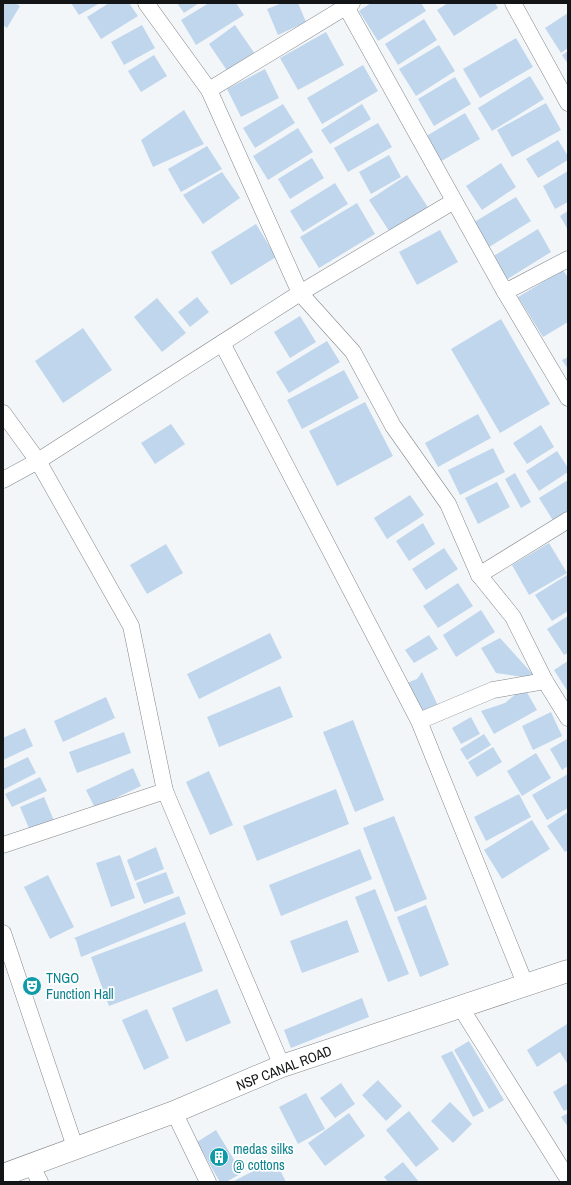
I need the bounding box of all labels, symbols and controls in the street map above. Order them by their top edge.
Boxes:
place label: TNGO Function Hall [46,969,114,1003]
theatre icon: TNGO Function Hall [21,975,43,997]
street label: NSP CANAL ROAD [234,1042,334,1094]
place label: medas silks @ cottons [233,1140,294,1174]
building icon: medas silks @ cottons [208,1146,230,1168]

